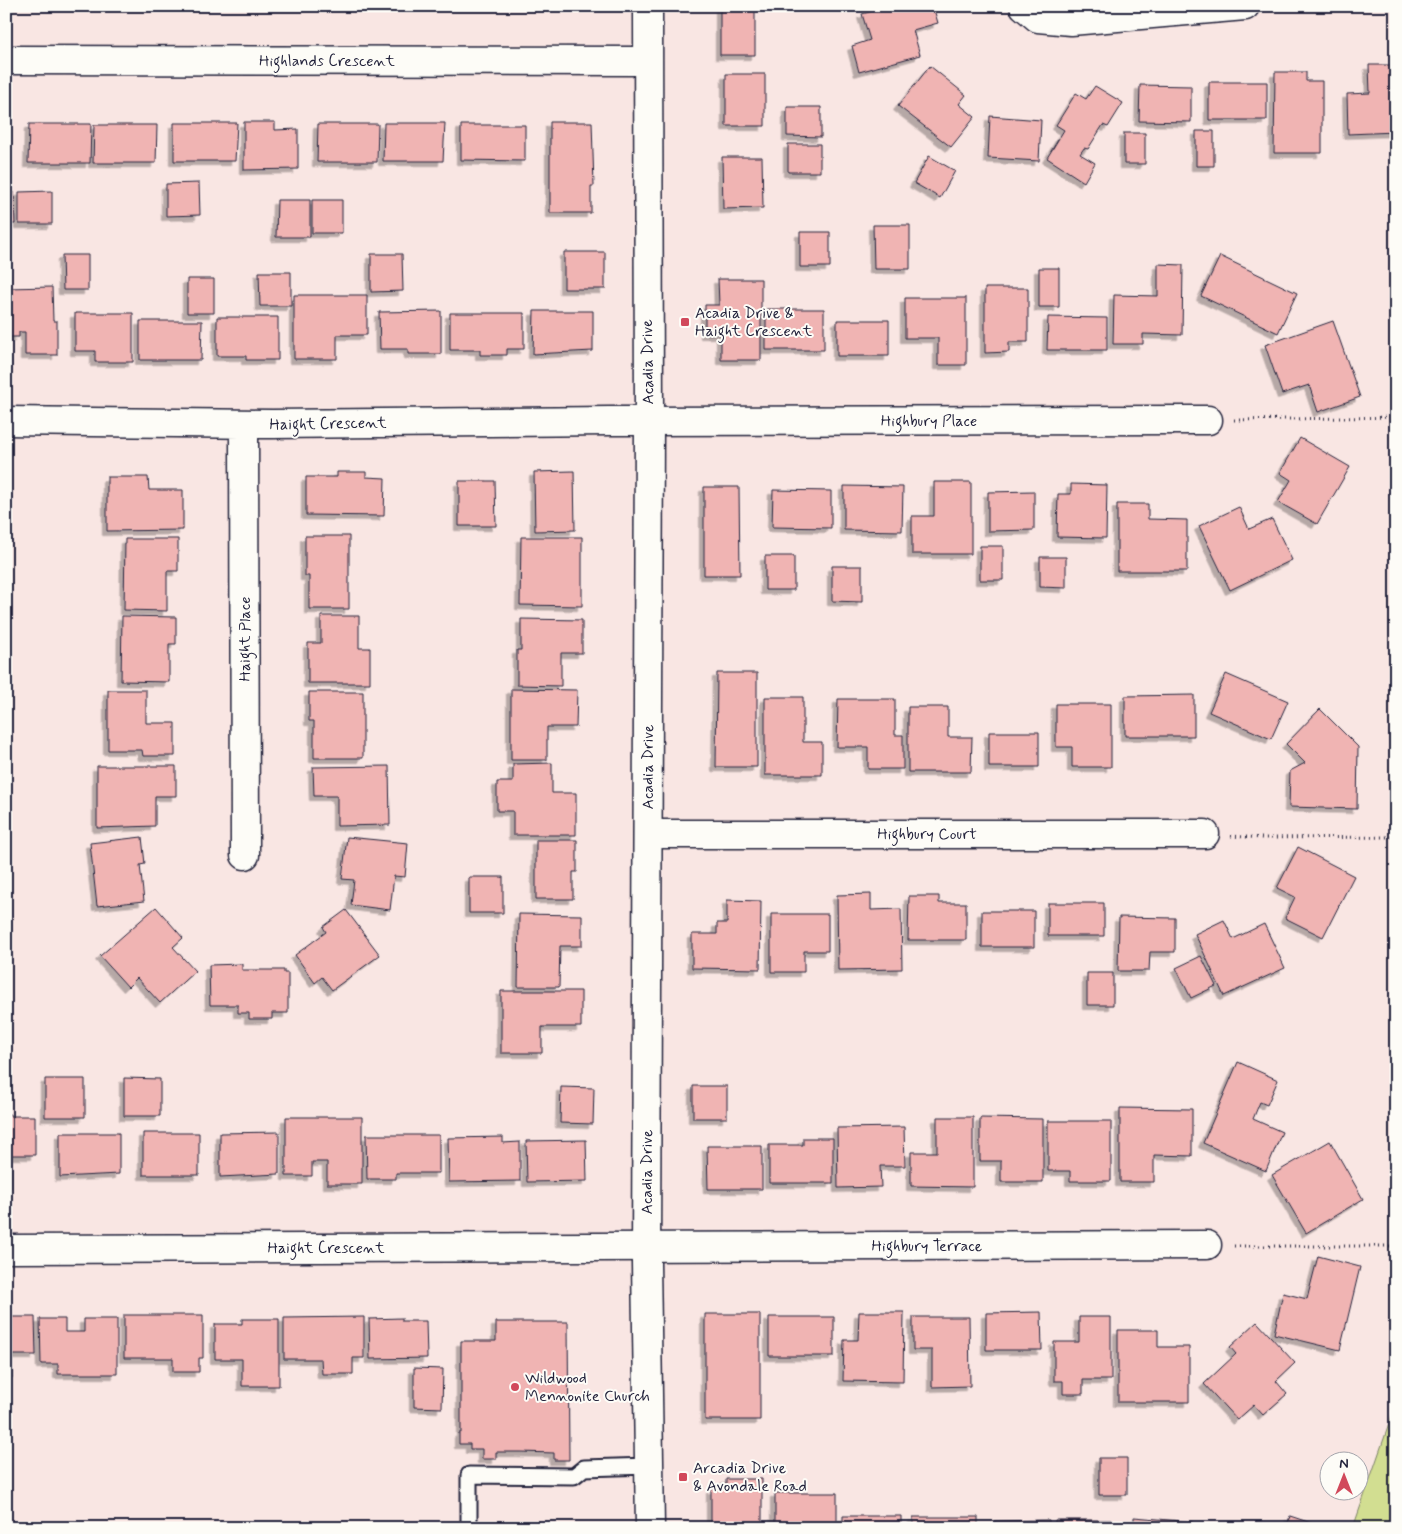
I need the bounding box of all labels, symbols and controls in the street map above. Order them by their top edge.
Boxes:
street label: Highlands Crescent [259,51,396,73]
place label: Acadia Drive & Haight Crescent [695,303,813,343]
marker: Acadia Drive & Haight Crescent [679,316,691,328]
street label: Acadia Drive [637,319,659,405]
street label: Highbury Place [881,411,977,433]
street label: Haight Crescent [269,412,387,437]
street label: Haight Place [235,596,257,682]
street label: Acadia Drive [638,724,659,810]
street label: Highbury Court [877,824,977,846]
street label: Acadia Drive [637,1129,658,1215]
street label: Highbury Terrace [872,1236,983,1258]
street label: Haight Crescent [267,1238,385,1260]
place label: Wildwood Mennonite Church [525,1368,650,1407]
marker: Wildwood Mennonite Church [509,1381,521,1393]
north arrow [1320,1452,1370,1502]
text: N [1339,1455,1349,1473]
place label: Arcadia Drive & Avondale Road [693,1458,807,1497]
marker: Arcadia Drive & Avondale Road [677,1471,689,1483]

